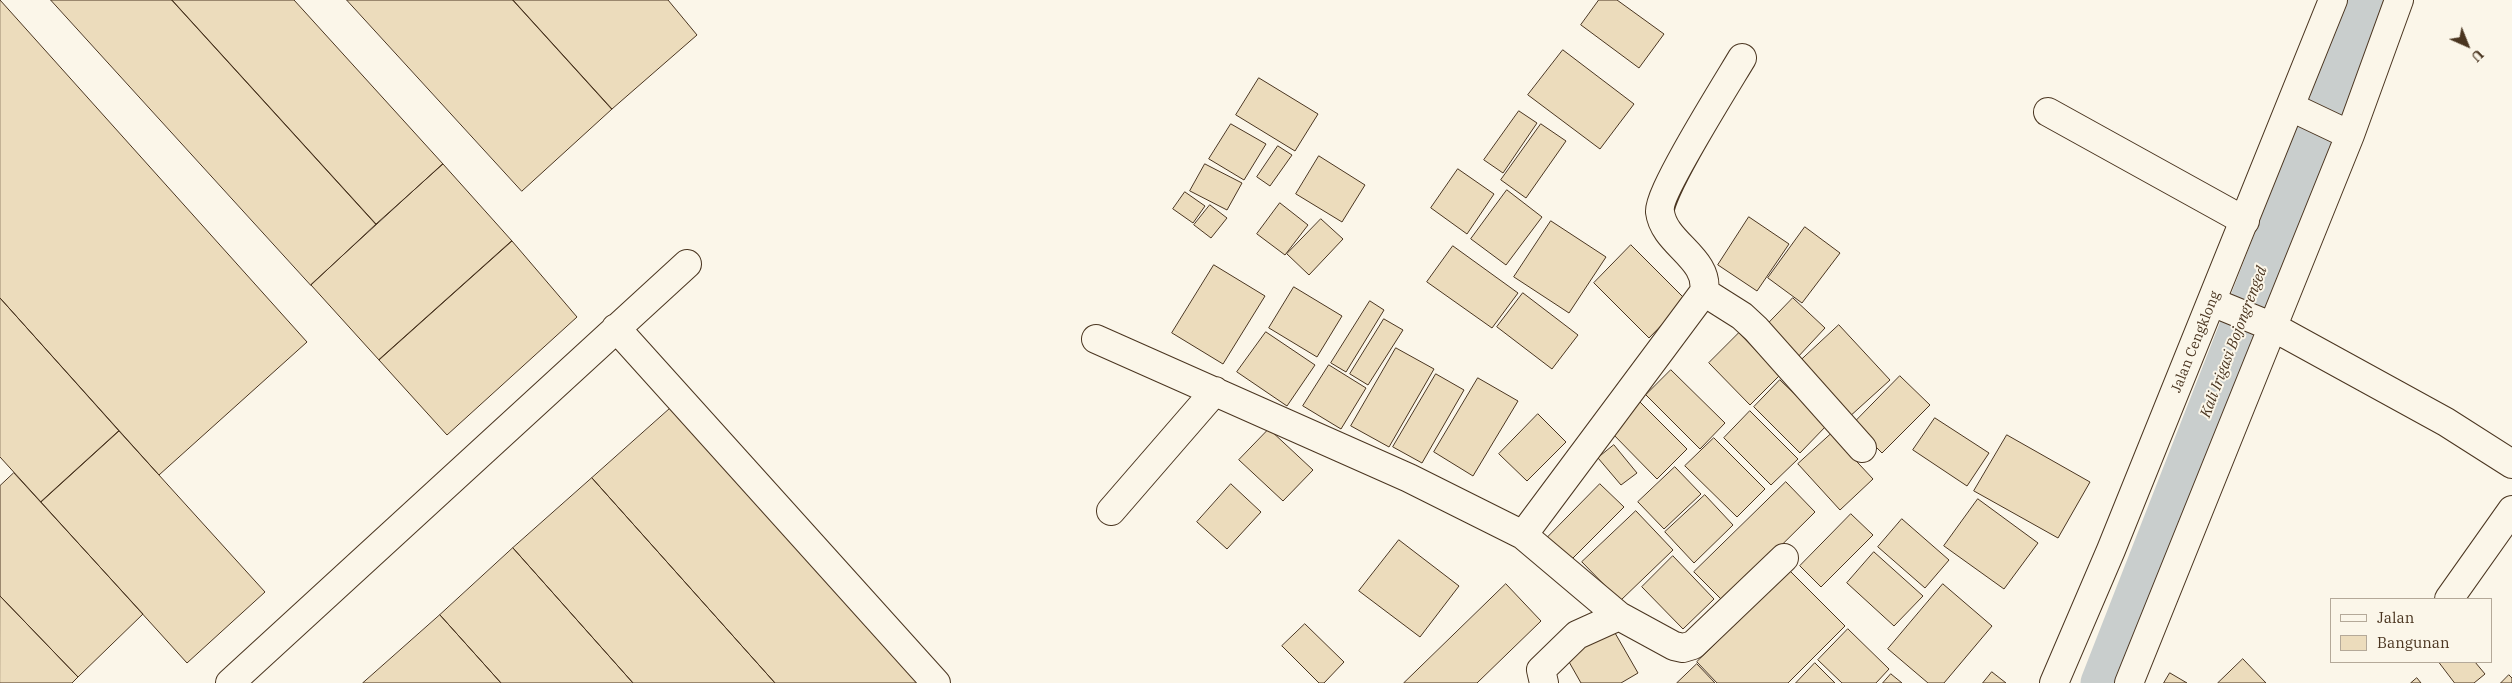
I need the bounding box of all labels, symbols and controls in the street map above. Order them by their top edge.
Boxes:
north arrow [2442,20,2492,70]
text: U [2467,46,2488,66]
water label: Kali Irigasi Bojongrenged [2197,264,2271,420]
street label: Jalan Cengklong [2168,289,2224,395]
legend [2330,598,2492,663]
text: Jalan [2377,608,2414,627]
text: Bangunan [2377,633,2450,652]

